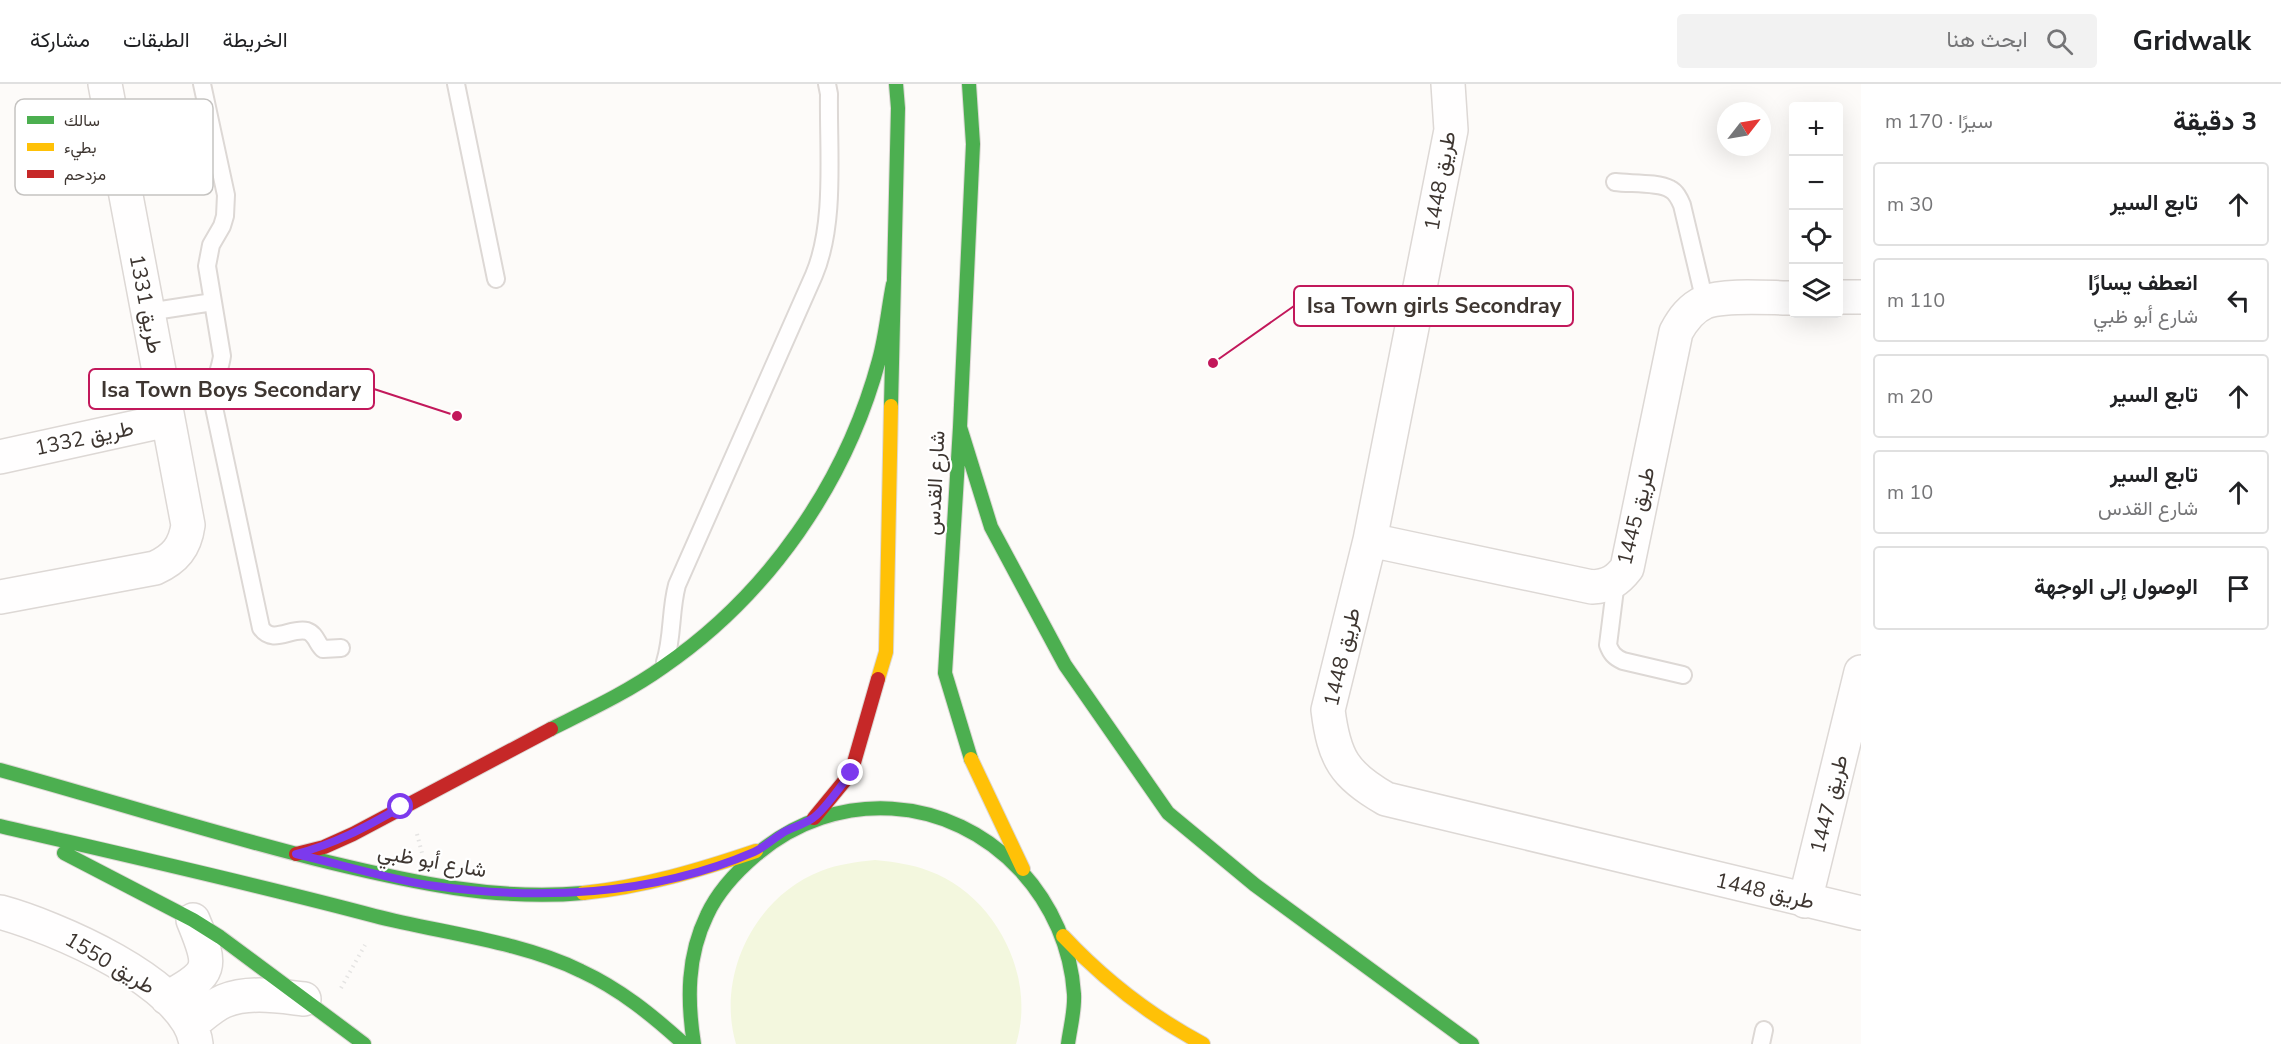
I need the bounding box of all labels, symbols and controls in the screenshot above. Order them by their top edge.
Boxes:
search box [1677,14,2097,68]
text: Gridwalk [2133,22,2251,60]
text: ابحث هنا [1946,25,2028,55]
icon: search [2043,25,2076,58]
text: مشاركة [30,26,90,54]
text: الطبقات [123,26,190,54]
text: الخريطة [223,26,288,54]
legend [15,99,213,195]
north arrow [1717,102,1771,156]
map controls [1789,102,1843,318]
button: + [1789,102,1843,156]
text: 3 دقيقة [2173,104,2257,139]
text: سيرًا · 170 m [1885,108,1993,135]
text: سالك [64,110,100,132]
street label: طريق 1448 [1418,129,1462,233]
text: بطيء [64,137,96,161]
button: − [1789,156,1843,210]
text: مزدحم [64,164,106,186]
text: تابع السير [2110,188,2198,218]
icon: ahead [2222,188,2255,221]
text: 30 m [1887,191,1933,218]
button: locate [1789,210,1843,264]
street label: طريق 1331 [123,252,169,356]
button: layers [1789,264,1843,318]
text: انعطف يسارًا [2088,268,2198,298]
icon: left [2222,284,2255,317]
callout: Isa Town girls Secondray [1294,286,1573,326]
text: 110 m [1887,287,1945,314]
text: Isa Town girls Secondray [1307,291,1562,321]
text: شارع أبو ظبي [2093,303,2198,330]
callout: Isa Town Boys Secondary [89,369,374,409]
text: Isa Town Boys Secondary [101,375,361,405]
text: تابع السير [2110,380,2198,410]
icon: ahead [2222,380,2255,413]
text: 20 m [1887,383,1933,410]
street label: طريق 1332 [32,414,136,462]
street label: شارع القدس [918,430,952,536]
text: تابع السير [2110,460,2198,490]
street label: طريق 1445 [1610,464,1662,568]
icon: ahead [2222,476,2255,509]
text: 10 m [1887,479,1933,506]
text: شارع القدس [2098,495,2198,522]
text: الوصول إلى الوجهة [2034,572,2198,602]
icon: arrive [2222,572,2255,605]
street label: طريق 1448 [1317,605,1367,709]
street label: طريق 1447 [1803,752,1855,856]
route end [837,759,863,785]
route start [387,793,413,819]
street label: شارع أبو ظبي [375,838,489,887]
street label: طريق 1448 [1713,866,1817,916]
street label: طريق 1550 [60,925,160,1001]

